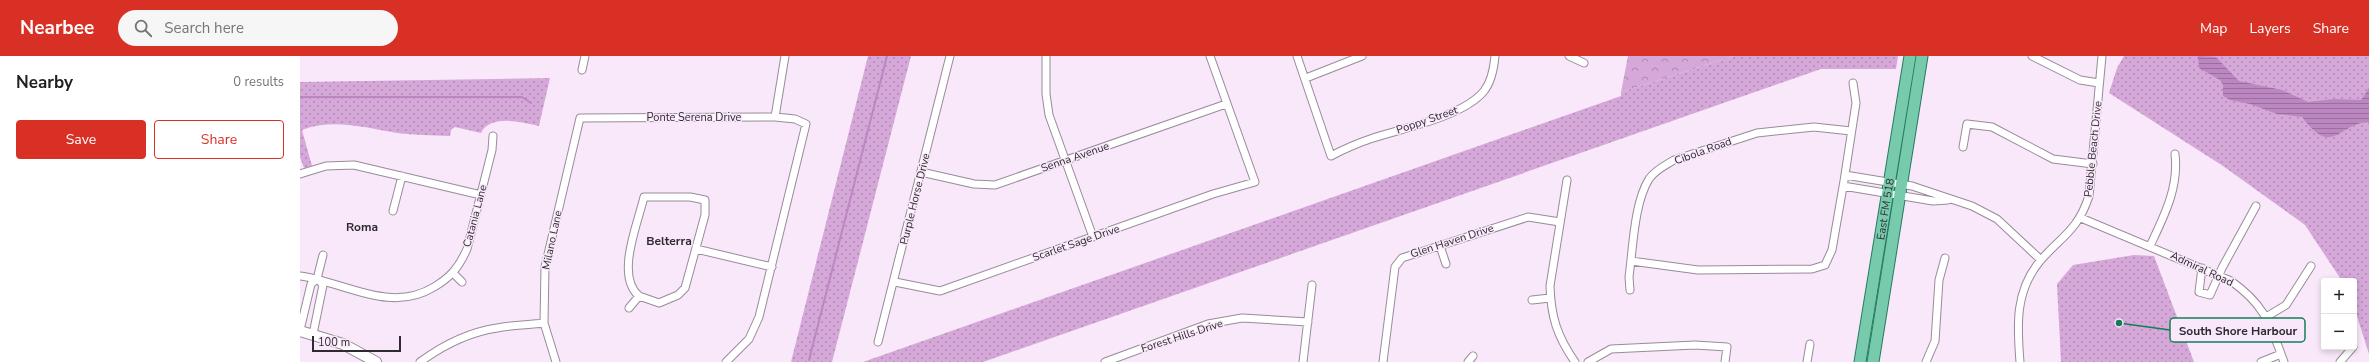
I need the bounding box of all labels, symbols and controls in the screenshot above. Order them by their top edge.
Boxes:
search box [118,10,398,46]
text: Nearbee [20,15,94,41]
icon: search [132,17,154,39]
text: Search here [164,18,244,38]
text: Map [2200,19,2227,38]
text: Layers [2249,19,2291,38]
text: Share [2313,19,2349,38]
text: Nearby [16,71,73,94]
text: 0 results [233,73,284,91]
street label: Pebble Beach Drive [2080,100,2106,198]
street label: Poppy Street [1394,102,1460,138]
street label: Ponte Serena Drive [647,110,742,125]
button: Save [16,120,146,159]
button: Share [154,120,284,159]
street label: Cibola Road [1672,134,1734,168]
street label: Senna Avenue [1039,138,1111,176]
street label: Purple Horse Drive [896,152,934,246]
street label: East FM 518 [1873,177,1897,241]
street label: Catania Lane [459,183,491,249]
street label: Milano Lane [538,209,566,271]
district label: Roma [346,219,378,235]
street label: Glen Haven Drive [1408,220,1496,262]
street label: Scarlet Sage Drive [1030,221,1122,265]
district label: Belterra [646,233,692,249]
street label: Admiral Road [2168,248,2236,290]
map controls [2321,278,2357,350]
button: + [2321,278,2357,314]
button: − [2321,314,2357,350]
street label: Forest Hills Drive [1139,316,1225,356]
callout: South Shore Harbour [2170,318,2305,342]
text: South Shore Harbour [2179,323,2298,339]
scale bar [312,334,401,353]
text: 100 m [318,335,350,350]

